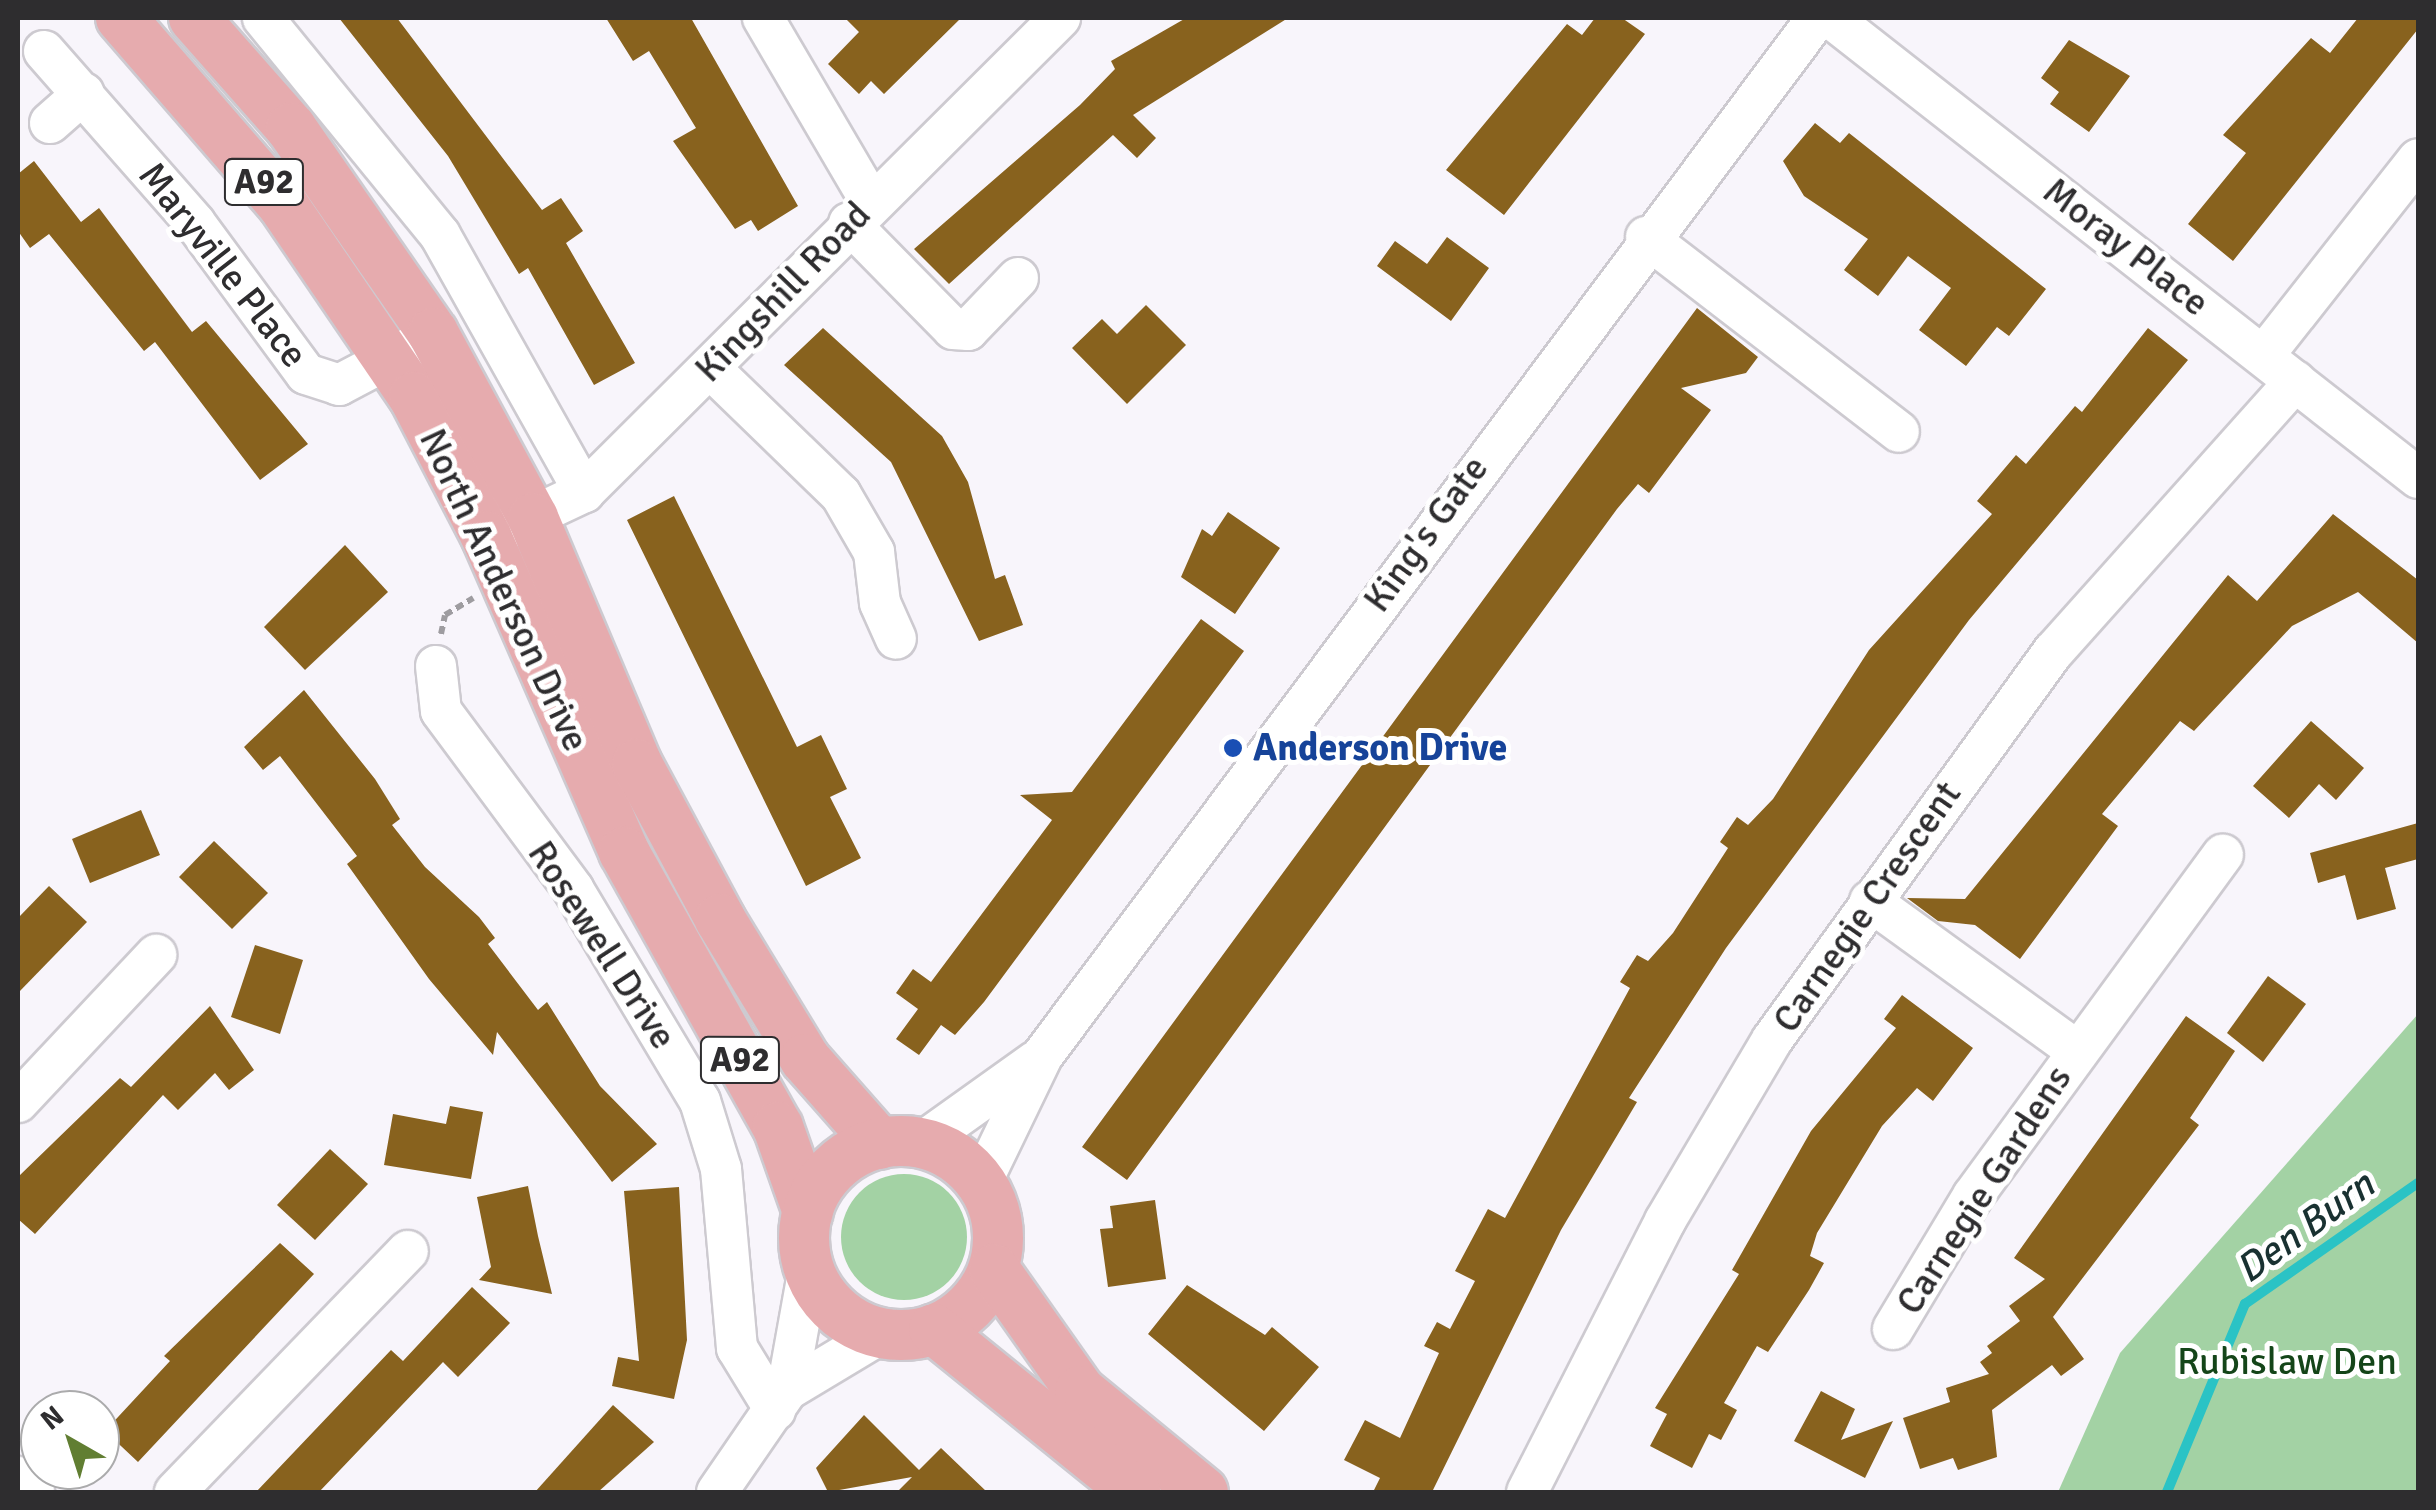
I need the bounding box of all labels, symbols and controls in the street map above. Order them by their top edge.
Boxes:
road number: A92 [222,152,306,212]
street label: Maryville Place [129,154,317,376]
street label: Moray Place [2034,168,2218,326]
street label: Kingshill Road [686,192,880,392]
street label: North Anderson Drive [409,422,599,758]
street label: King's Gate [1354,447,1498,621]
place label: Anderson Drive [1253,725,1507,771]
marker: Anderson Drive [1222,737,1244,759]
street label: Carnegie Crescent [1763,773,1971,1041]
street label: Rosewell Drive [518,833,686,1057]
road number: A92 [698,1030,782,1090]
street label: Carnegie Gardens [1887,1057,2081,1323]
water label: Den Burn [2227,1161,2383,1293]
park label: Rubislaw Den [2177,1339,2397,1385]
north arrow [20,1390,120,1490]
text: N [34,1399,71,1438]

